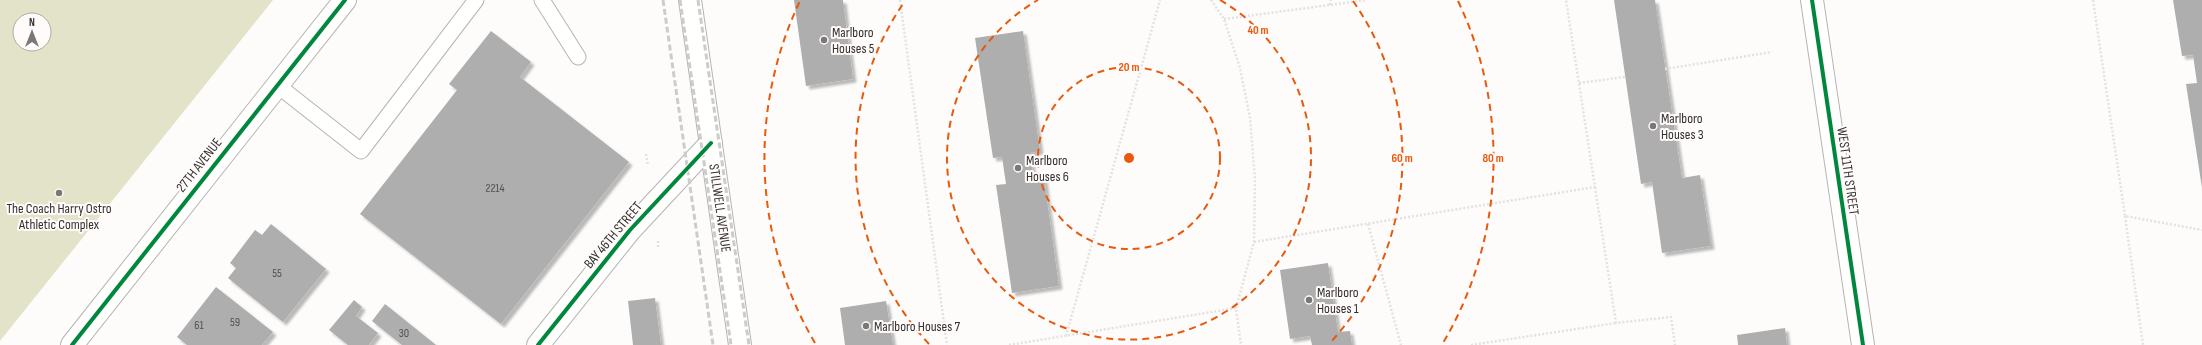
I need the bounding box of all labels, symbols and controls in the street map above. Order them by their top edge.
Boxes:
north arrow [12,12,52,52]
text: N [29,16,35,29]
text: 40 m [1247,23,1269,38]
place label: Marlboro Houses 5 [832,24,875,57]
marker: Marlboro Houses 5 [819,35,829,45]
text: 20 m [1119,60,1139,75]
place label: Marlboro Houses 3 [1661,110,1704,143]
marker: Marlboro Houses 3 [1648,121,1658,131]
street label: WEST 11TH STREET [1833,126,1863,216]
street label: 27TH AVENUE [173,134,226,196]
centre of rings [1122,151,1136,165]
text: 60 m [1391,151,1413,166]
text: 80 m [1482,151,1504,166]
place label: Marlboro Houses 6 [1026,152,1069,185]
street label: STILLWELL AVENUE [705,163,735,254]
marker: Marlboro Houses 6 [1013,163,1023,173]
house number: 2214 [485,181,505,196]
marker: The Coach Harry Ostro Athletic Complex [54,188,64,198]
street label: BAY 46TH STREET [580,198,646,272]
place label: The Coach Harry Ostro Athletic Complex [6,200,112,233]
house number: 55 [272,266,282,281]
place label: Marlboro Houses 1 [1317,284,1359,317]
marker: Marlboro Houses 1 [1304,295,1314,305]
house number: 59 [230,315,240,330]
house number: 61 [194,318,205,333]
place label: Marlboro Houses 7 [874,318,960,335]
marker: Marlboro Houses 7 [861,321,871,331]
house number: 30 [399,326,409,341]

